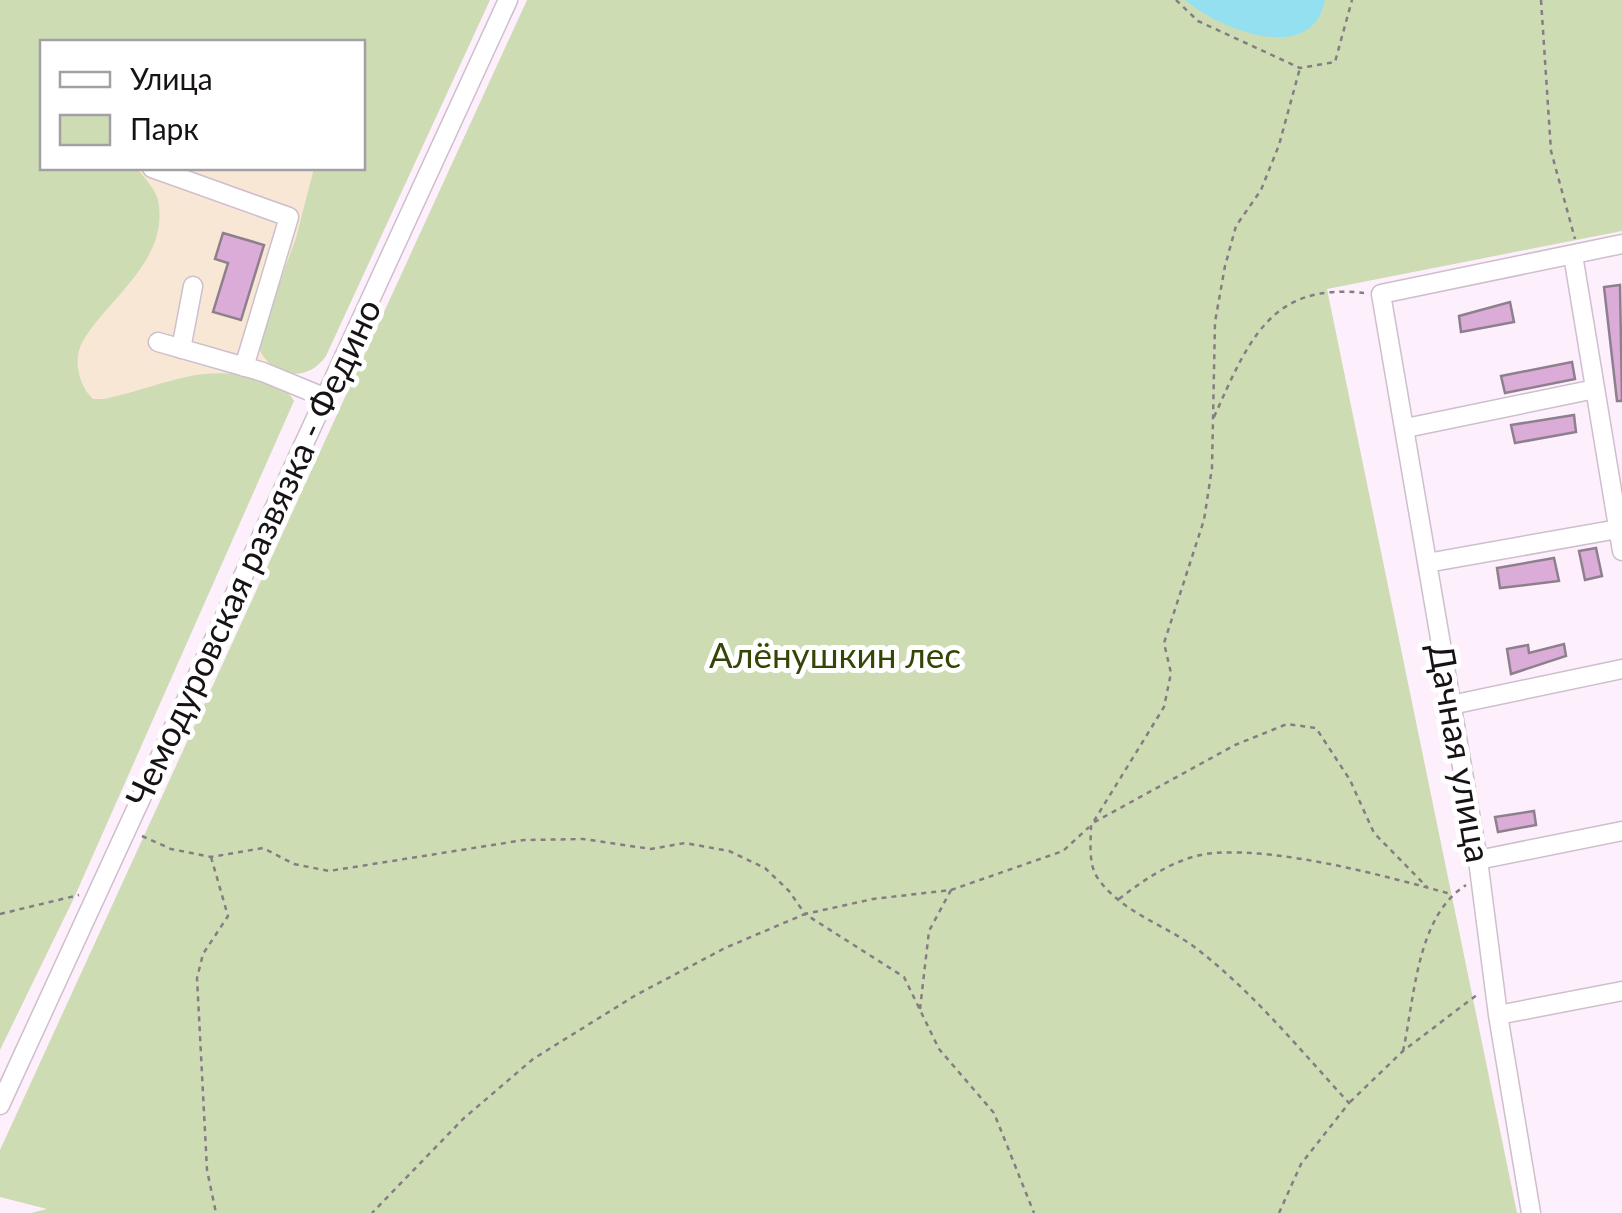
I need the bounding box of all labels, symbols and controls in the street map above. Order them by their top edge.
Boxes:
legend [40,40,365,170]
text: Улица [130,60,213,96]
text: Парк [130,110,199,146]
street label: Чемодуровская развязка - Федино [116,292,389,813]
park label: Алёнушкин лес [709,633,961,675]
street label: Дачная улица [1421,640,1501,865]

